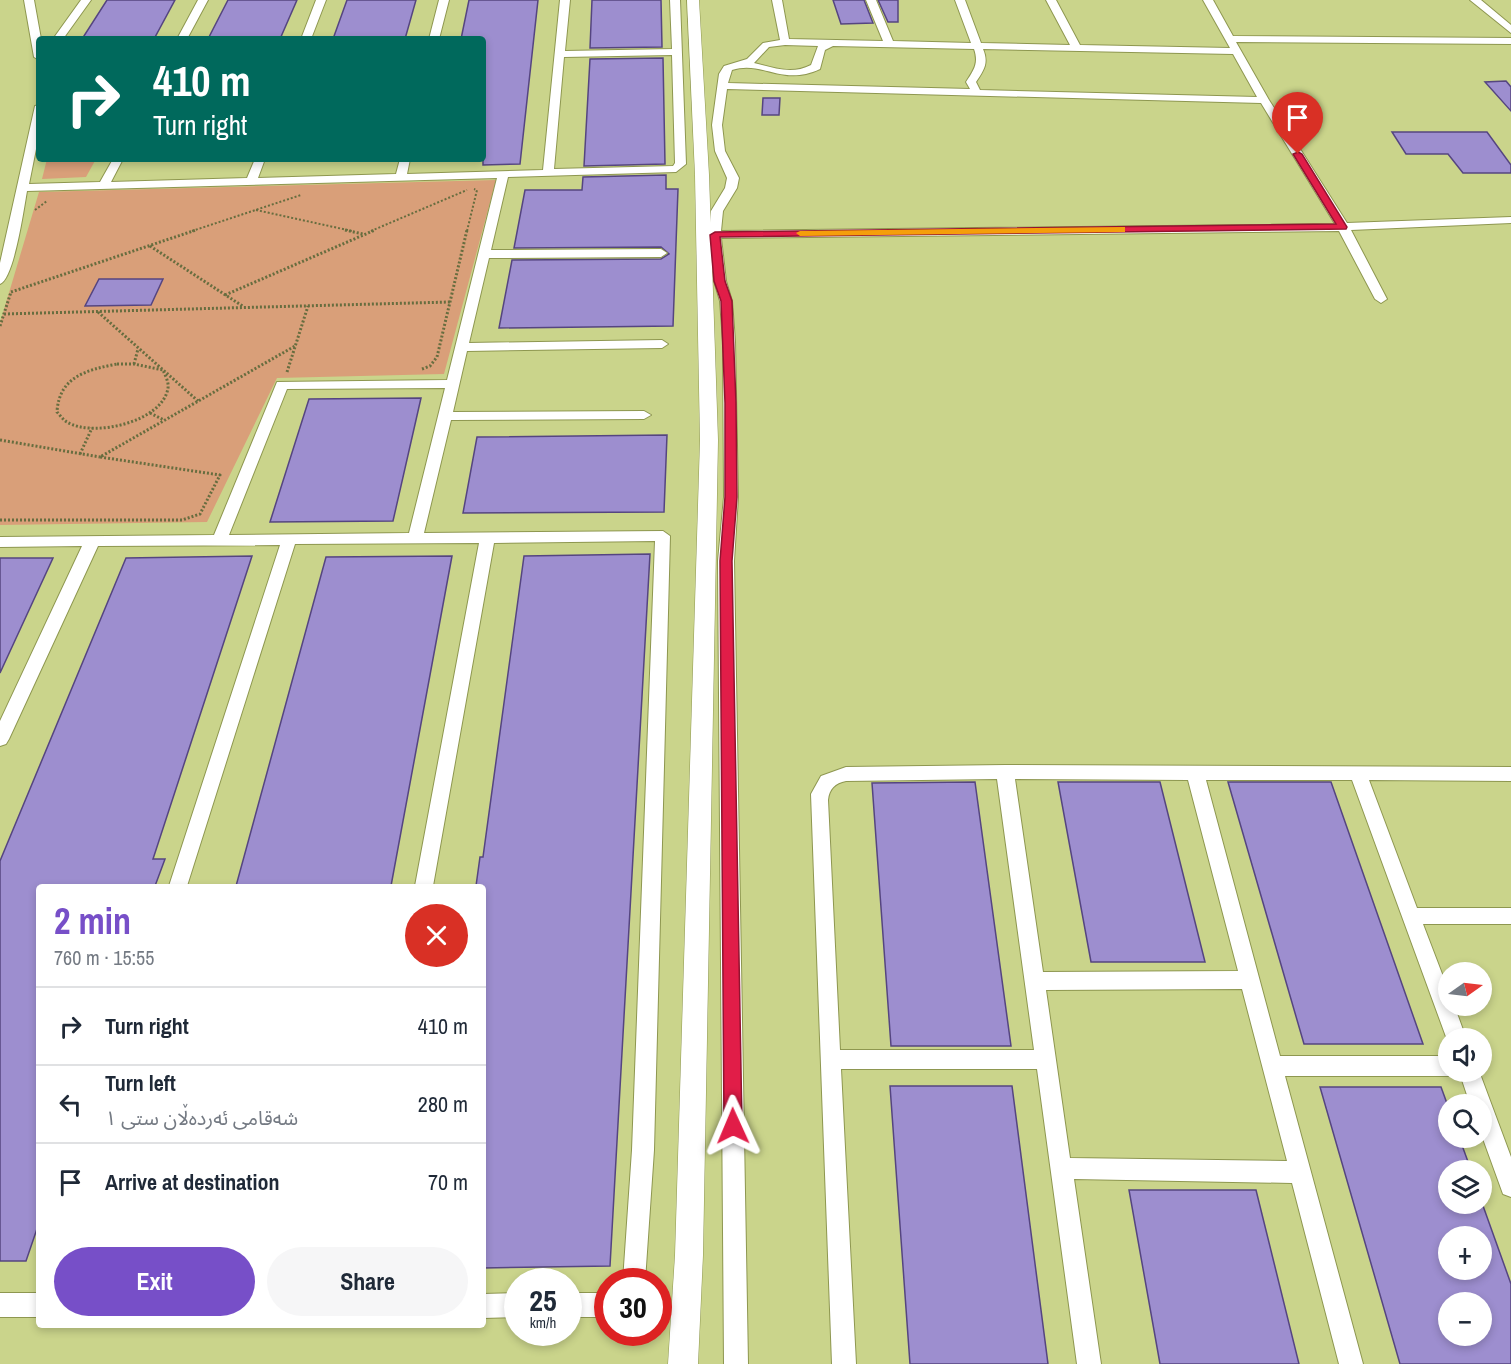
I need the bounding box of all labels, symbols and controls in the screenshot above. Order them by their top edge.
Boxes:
text: 410 m [153,53,251,109]
icon: right [54,60,132,138]
pin [1272,92,1323,154]
icon: arrive [1281,101,1314,134]
text: Turn right [153,107,247,143]
text: 2 min [54,897,131,945]
button: close [405,904,468,967]
text: 760 m · 15:55 [54,944,154,971]
north arrow [1438,962,1492,1016]
map controls [1438,962,1492,1346]
icon: right [54,1010,87,1043]
text: Turn right [105,1011,189,1041]
text: 410 m [418,1011,468,1041]
button: sound [1438,1028,1492,1082]
text: Turn left [105,1068,176,1098]
icon: left [54,1088,87,1121]
text: 280 m [418,1089,468,1119]
position arrow [701,1094,765,1158]
button: search [1438,1094,1492,1148]
text: شەقامی ئەردەڵان ستی ١ [105,1104,298,1131]
button: layers [1438,1160,1492,1214]
icon: arrive [54,1166,87,1199]
text: Arrive at destination [105,1167,279,1197]
text: 70 m [428,1167,468,1197]
button: + [1438,1226,1492,1280]
button: Exit [54,1247,255,1316]
button: Share [267,1247,468,1316]
speed limit sign: 30 [594,1268,672,1346]
text: 25 [529,1280,557,1320]
button: − [1438,1292,1492,1346]
text: km/h [530,1312,556,1333]

